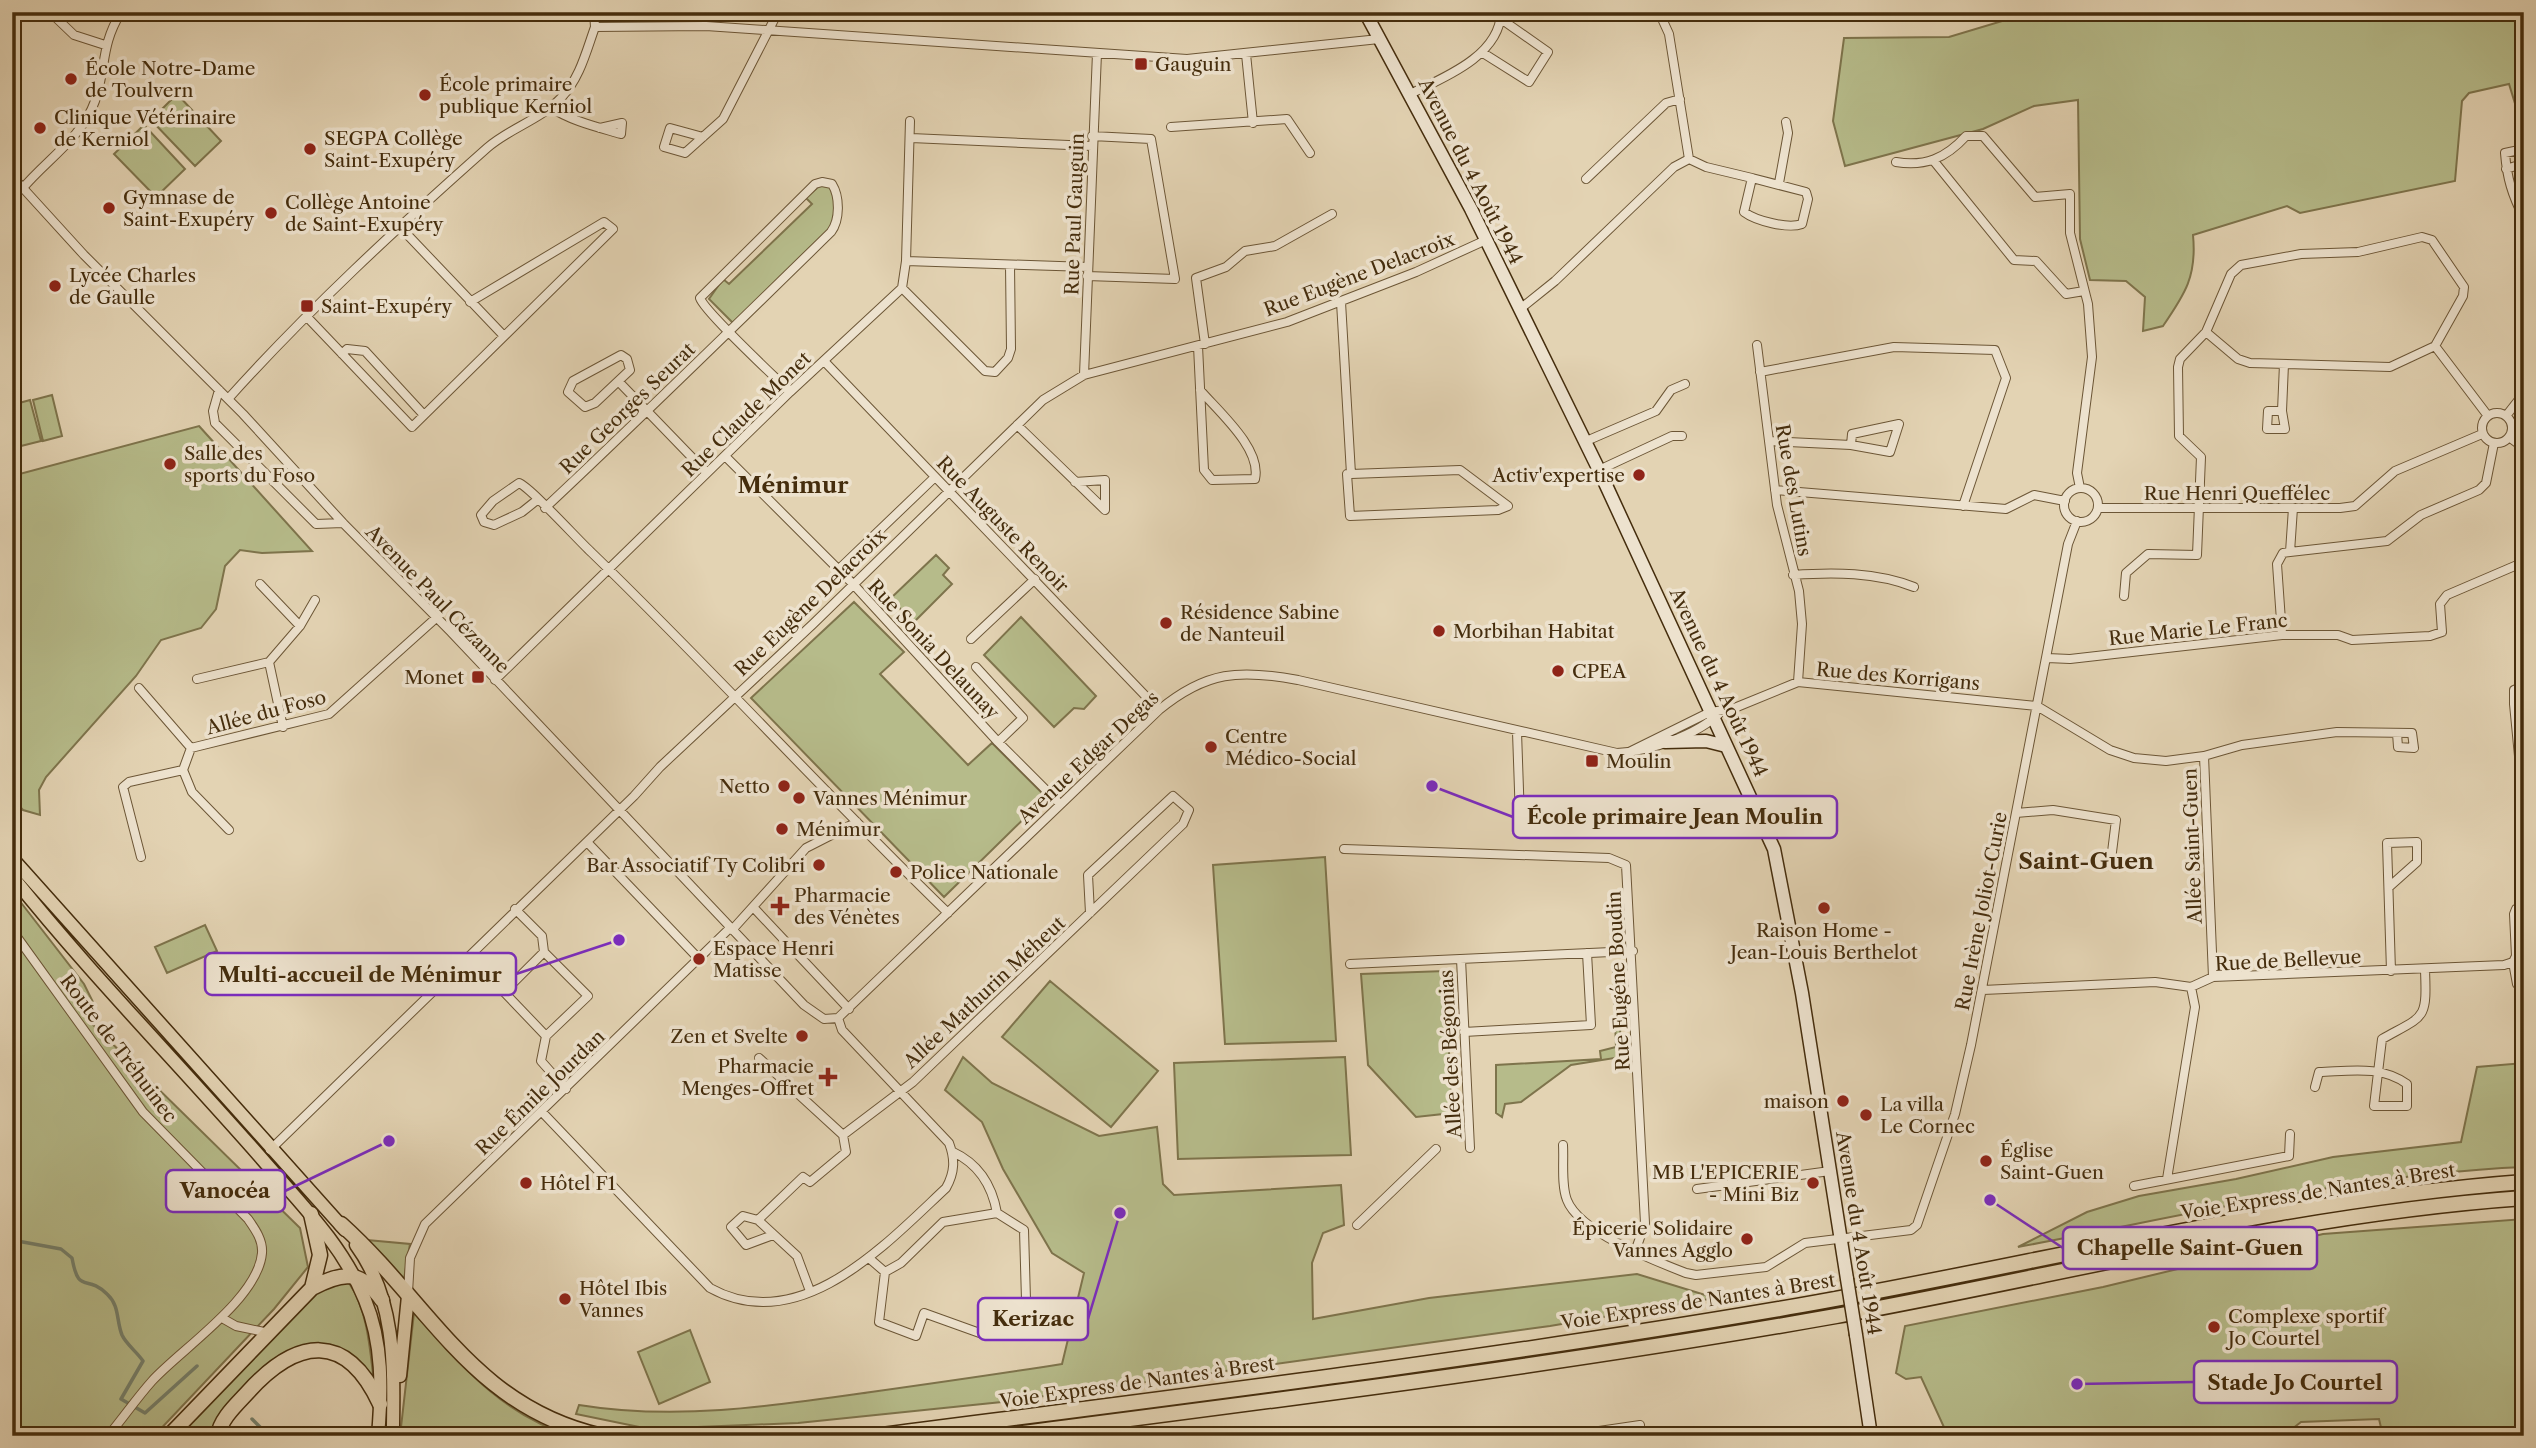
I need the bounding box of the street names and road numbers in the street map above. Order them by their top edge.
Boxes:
street label: Avenue du 4 Août 1944 [1413,73,1528,268]
street label: Rue Paul Gauguin [1060,132,1089,296]
street label: Rue Eugène Delacroix [1261,227,1459,321]
street label: Rue Georges Seurat [555,338,700,479]
street label: Rue Claude Monet [677,347,816,482]
street label: Rue des Lutins [1771,422,1816,558]
street label: Rue Auguste Renoir [932,452,1073,597]
street label: Rue Henri Queffélec [2144,482,2330,505]
street label: Avenue Paul Cézanne [360,520,514,678]
street label: Rue Eugène Delacroix [730,523,892,681]
street label: Rue Sonia Delaunay [863,575,1004,724]
street label: Avenue du 4 Août 1944 [1664,583,1772,780]
street label: Rue Marie Le Franc [2107,609,2289,650]
street label: Rue des Korrigans [1815,658,1981,695]
street label: Allée du Foso [203,685,329,740]
street label: Avenue Edgar Degas [1012,686,1164,829]
street label: Allée Saint-Guen [2178,768,2207,925]
street label: Rue Irène Joliot-Curie [1951,810,2012,1012]
street label: Rue Eugéne Boudin [1602,890,1635,1072]
street label: Allée Mathurin Méheut [898,911,1070,1074]
street label: Rue de Bellevue [2214,945,2362,976]
street label: Allée des Bégonias [1435,969,1466,1140]
street label: Route de Tréhuinec [55,970,182,1127]
street label: Rue Émile Jourdan [471,1025,610,1160]
street label: Avenue du 4 Août 1944 [1831,1129,1886,1337]
street label: Voie Express de Nantes à Brest [2178,1158,2457,1225]
street label: Voie Express de Nantes à Brest [1558,1268,1837,1335]
street label: Voie Express de Nantes à Brest [997,1352,1276,1413]

